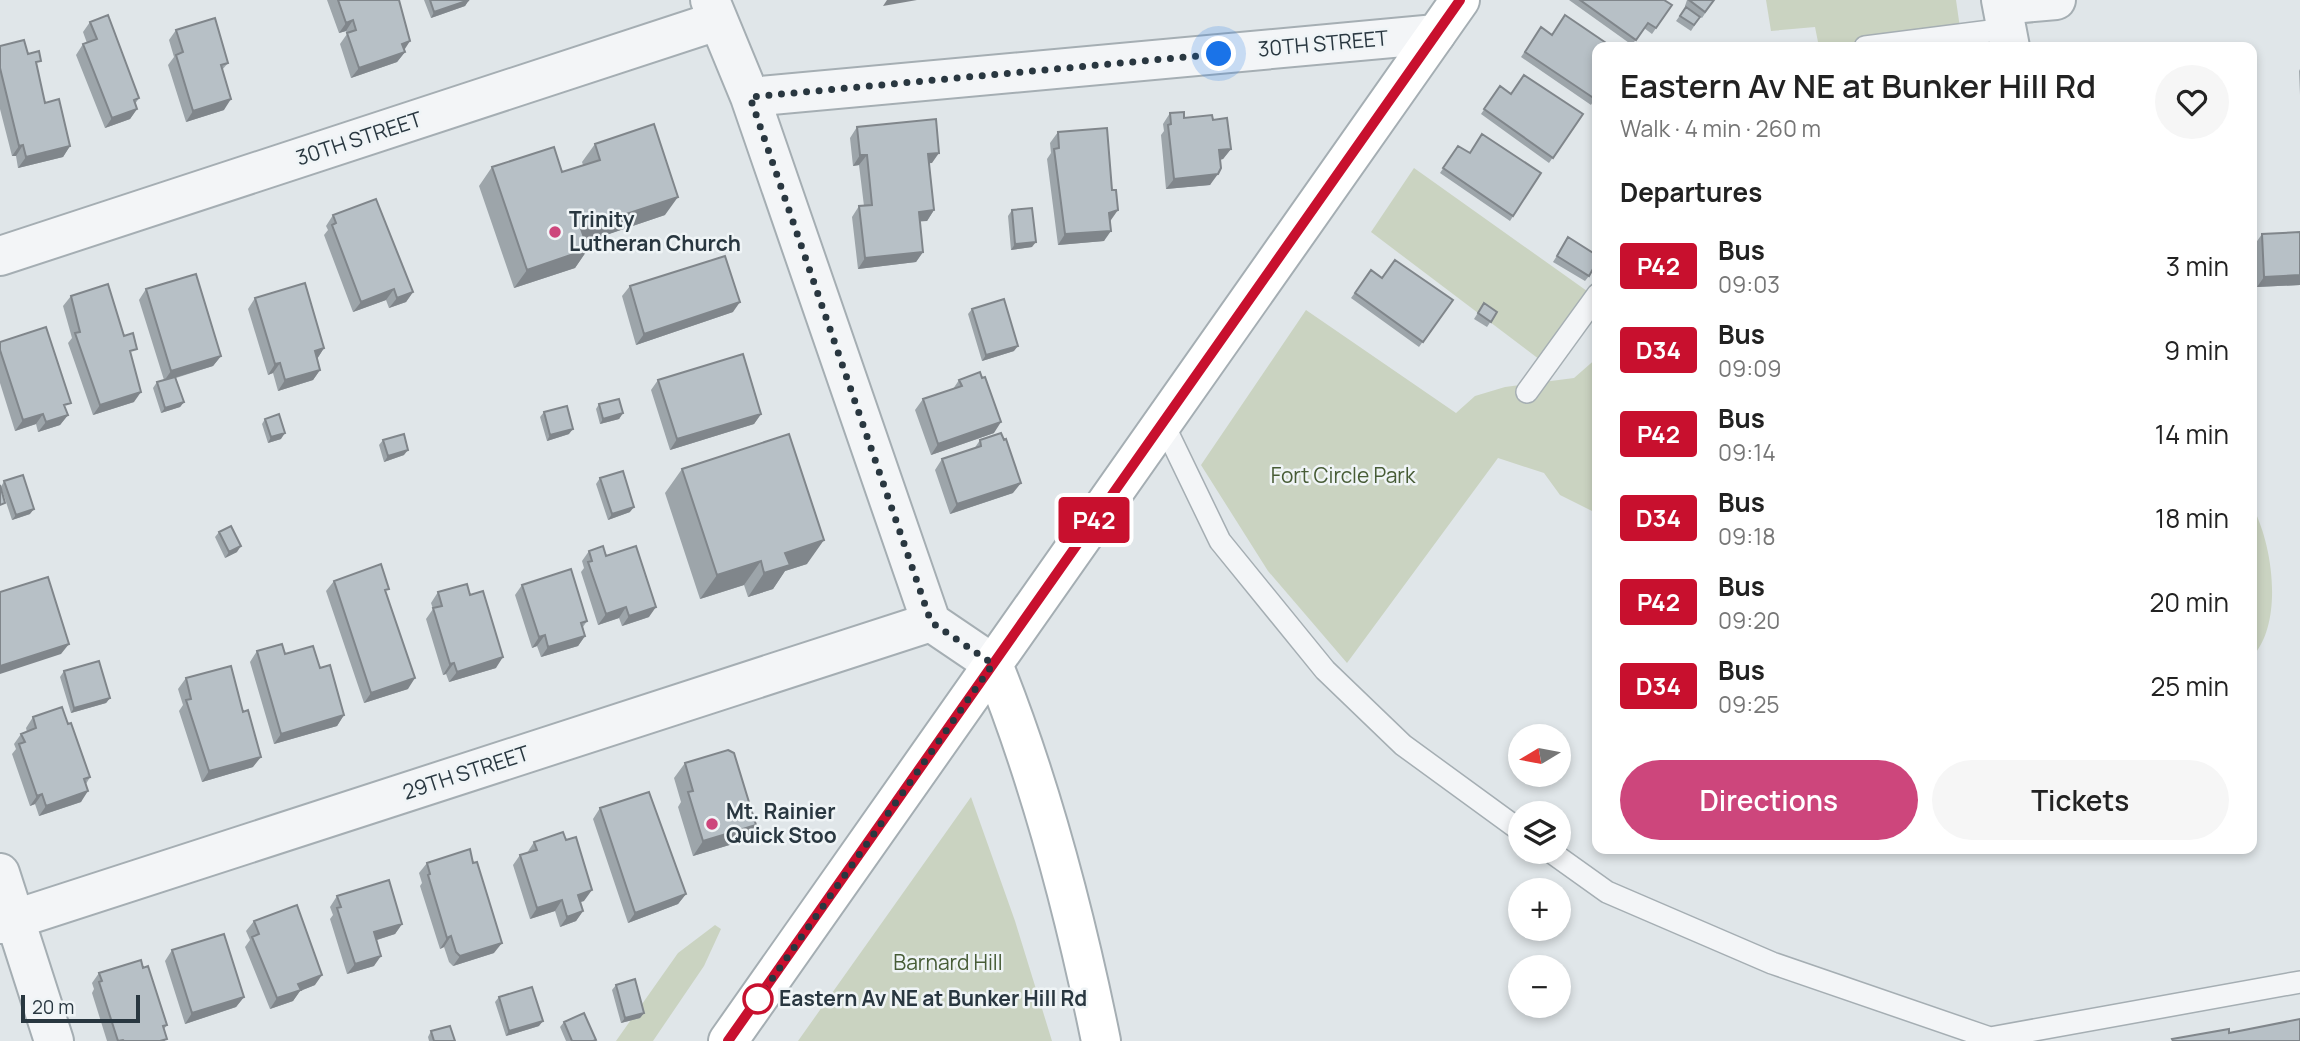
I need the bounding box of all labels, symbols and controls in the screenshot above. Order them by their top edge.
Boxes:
street label: 30TH STREET [1257,23,1390,63]
your location [1201,36,1236,71]
text: Eastern Av NE at Bunker Hill Rd [1620,63,2096,108]
button: heart [2155,65,2229,139]
street label: 30TH STREET [292,104,426,172]
text: Walk · 4 min · 260 m [1620,112,1821,144]
text: Departures [1620,174,1762,210]
place label: Trinity Lutheran Church [569,205,741,257]
marker: Trinity Lutheran Church [547,224,563,240]
text: Bus [1718,232,1765,268]
text: 3 min [2166,248,2229,284]
text: P42 [1637,249,1680,282]
text: 09:03 [1718,268,1780,300]
text: Bus [1718,316,1765,352]
text: 9 min [2164,332,2229,368]
text: D34 [1636,333,1681,366]
text: 09:09 [1718,352,1781,384]
text: Bus [1718,400,1765,436]
text: 14 min [2155,416,2229,452]
text: P42 [1637,417,1680,450]
text: 09:14 [1718,436,1776,468]
park label: Fort Circle Park [1271,461,1416,489]
text: Bus [1718,484,1765,520]
line badge: P42 [1054,497,1134,543]
text: 18 min [2155,500,2229,536]
text: D34 [1636,501,1681,534]
text: P42 [1072,503,1116,536]
text: 09:18 [1718,520,1776,552]
text: Bus [1718,568,1765,604]
text: 20 min [2150,584,2229,620]
text: P42 [1637,585,1680,618]
text: 09:20 [1718,604,1780,636]
text: Bus [1718,652,1765,688]
text: 25 min [2150,668,2229,704]
text: D34 [1636,669,1681,702]
text: 09:25 [1718,688,1780,720]
north arrow [1508,724,1572,788]
map controls [1508,724,1571,1018]
street label: 29TH STREET [399,738,533,806]
button: Directions [1620,760,1918,840]
button: Tickets [1932,760,2229,840]
place label: Mt. Rainier Quick Stoo [726,797,837,849]
button: layers [1508,801,1571,864]
marker: Mt. Rainier Quick Stoo [704,816,720,832]
button: + [1508,878,1571,941]
park label: Barnard Hill [893,948,1003,976]
button: − [1508,955,1571,1018]
marker: Eastern Av NE at Bunker Hill Rd [743,984,773,1014]
place label: Eastern Av NE at Bunker Hill Rd [779,984,1087,1012]
scale bar [21,992,140,1024]
text: 20 m [32,994,74,1020]

